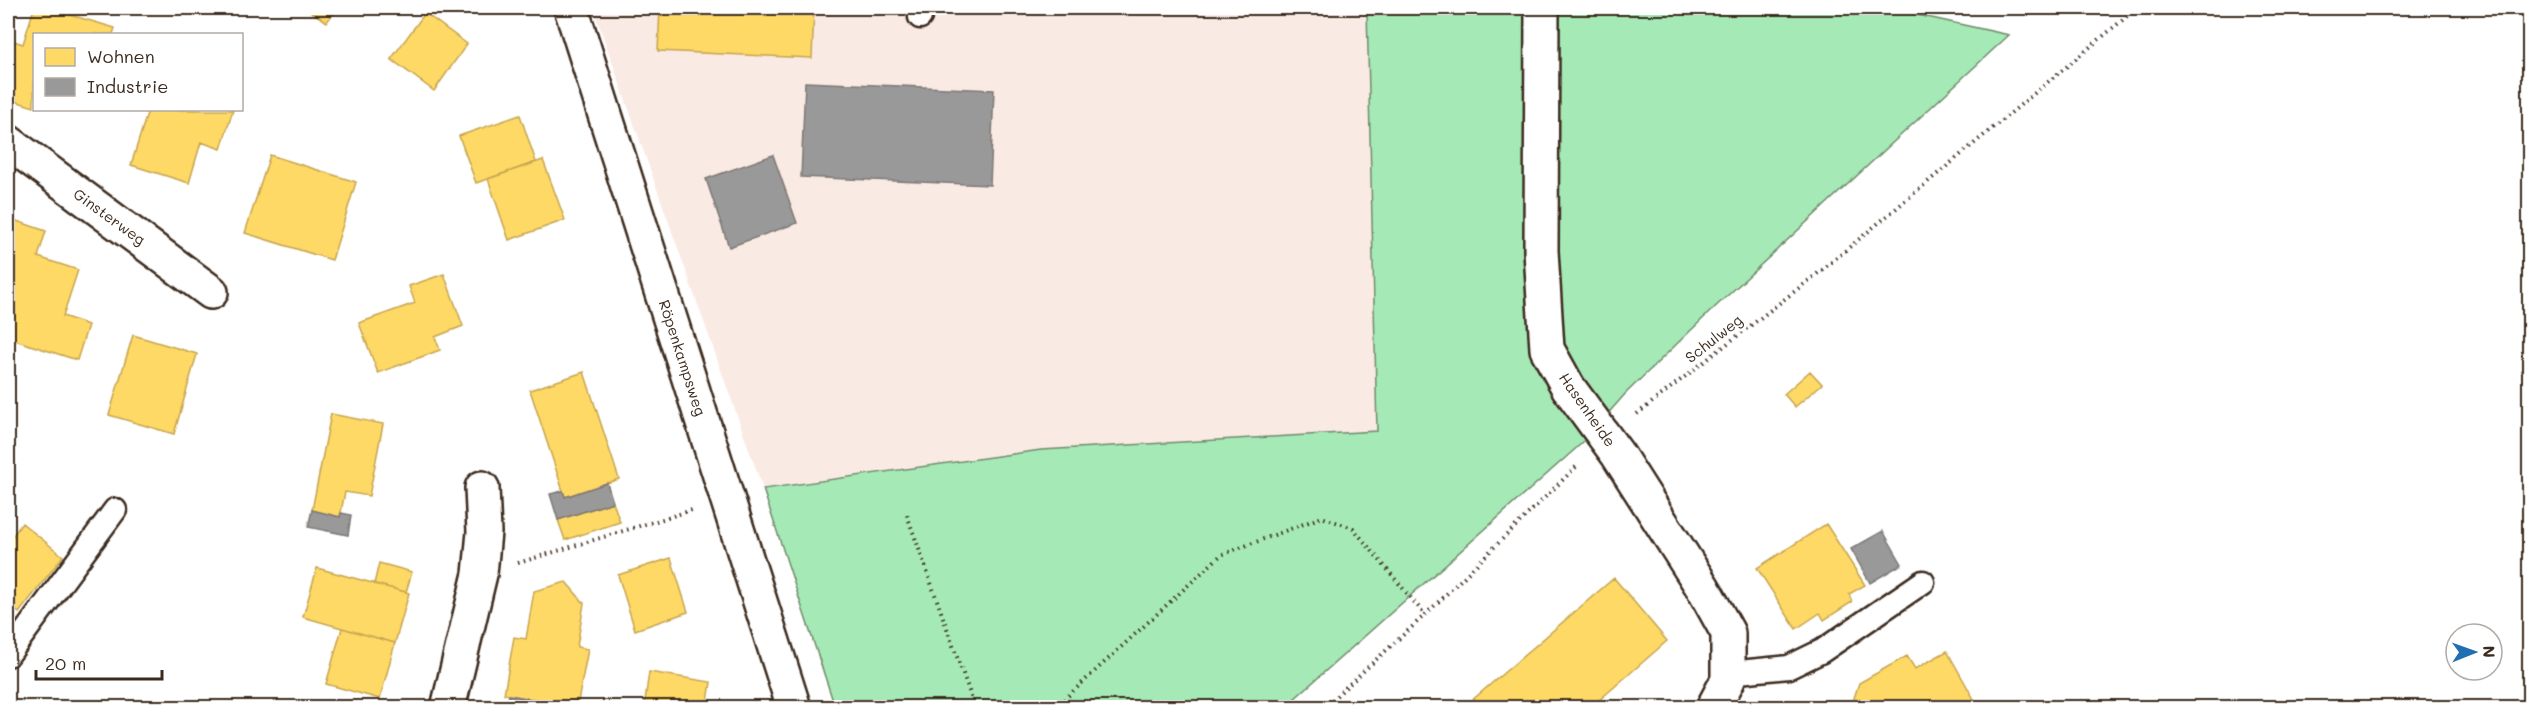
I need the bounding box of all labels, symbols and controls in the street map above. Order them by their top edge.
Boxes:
legend [33,33,243,111]
text: Wohnen [87,44,155,68]
text: Industrie [87,74,168,98]
street label: Ginsterweg [70,183,150,249]
street label: Röpenkampsweg [655,297,711,419]
street label: Schulweg [1681,309,1746,367]
street label: Hasenheide [1555,368,1621,450]
north arrow [2444,622,2504,682]
scale bar [36,643,162,681]
text: N [2479,645,2500,658]
text: 20 m [45,651,86,675]

